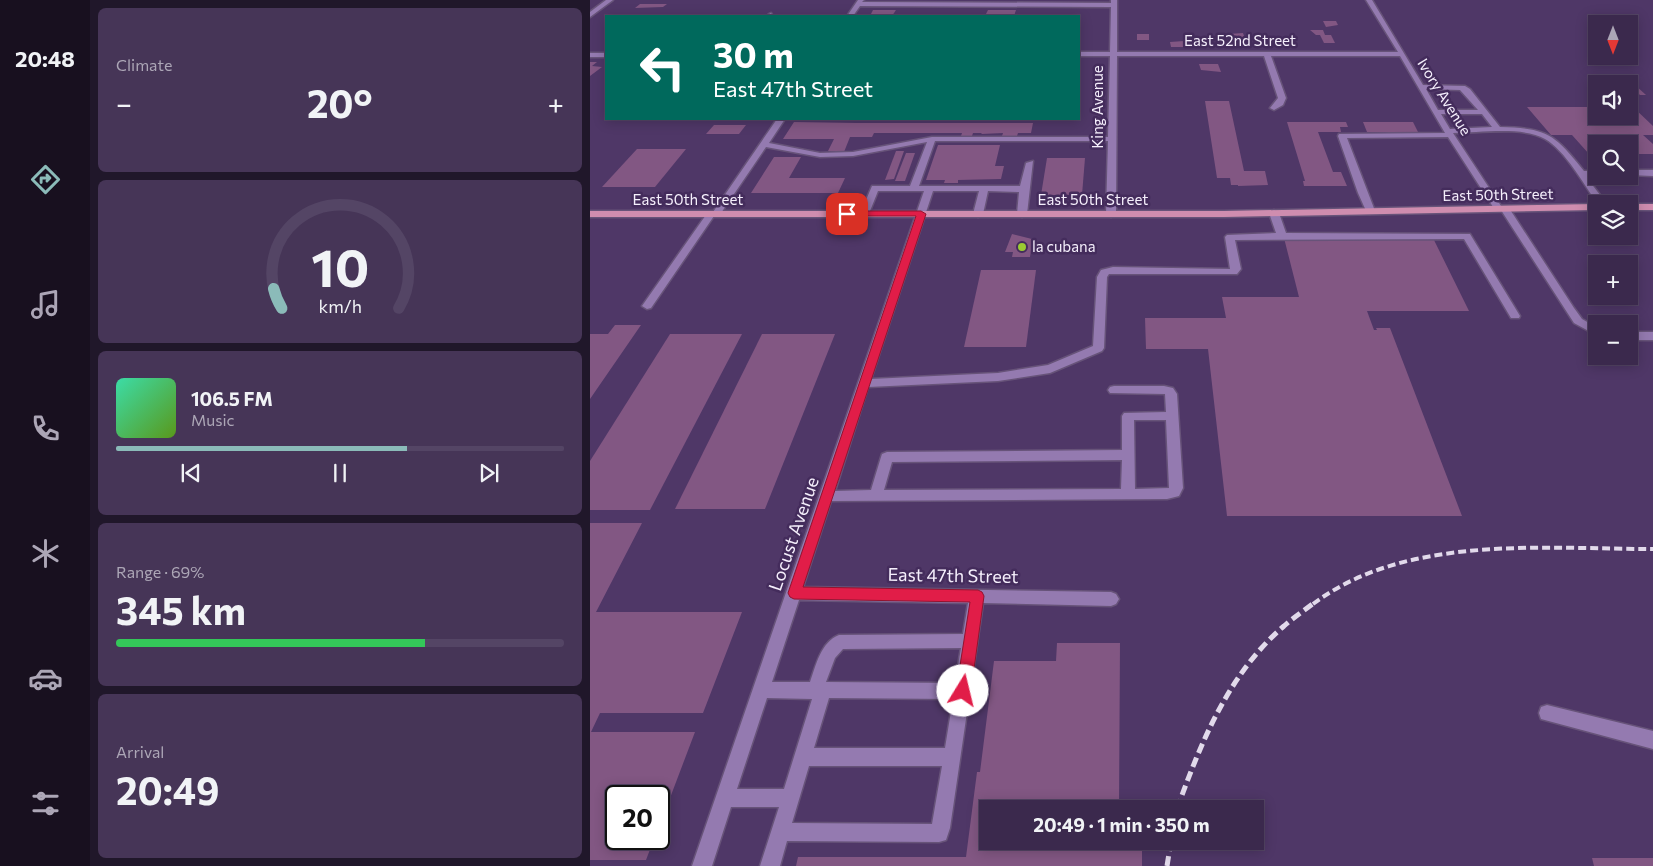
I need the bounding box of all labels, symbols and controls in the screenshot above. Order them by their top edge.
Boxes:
north arrow [1588,15,1638,65]
map controls [1588,15,1638,365]
street label: East 52nd Street [1184,31,1296,49]
text: 30 m [713,32,794,75]
icon: left [630,35,695,100]
text: 20:48 [15,45,75,72]
text: Climate [116,55,172,74]
street label: Ivory Avenue [1414,55,1476,138]
street label: King Avenue [1088,65,1106,149]
text: East 47th Street [713,75,873,102]
button: sound [1588,75,1638,125]
text: 20° [307,79,373,126]
text: − [116,86,132,120]
text: + [548,86,564,120]
button: search [1588,135,1638,185]
icon: directions [28,162,63,197]
street label: East 50th Street [1442,184,1554,204]
street label: East 50th Street [633,190,743,208]
street label: East 50th Street [1038,190,1148,208]
pin [826,193,868,235]
button: layers [1588,195,1638,245]
icon: arrive [833,200,861,228]
text: 10 [311,234,369,298]
place label: la cubana [1032,237,1095,255]
marker: la cubana [1016,241,1028,253]
button: + [1588,255,1638,305]
icon: music [28,287,63,322]
text: km/h [318,295,362,317]
button: − [1588,315,1638,365]
text: 106.5 FM [191,387,273,410]
text: Music [191,410,235,429]
icon: phone [28,411,63,446]
icon: previous [177,459,205,487]
icon: pause [326,459,354,487]
icon: next [475,459,503,487]
street label: Locust Avenue [763,474,823,594]
icon: climate [28,536,63,571]
text: Range · 69% [116,562,204,581]
street label: East 47th Street [887,563,1019,587]
text: 345 km [116,586,246,633]
icon: car [28,661,63,696]
position arrow [936,664,988,716]
text: Arrival [116,742,164,761]
text: 20:49 [116,766,219,813]
speed limit sign: 20 [605,785,670,850]
icon: filters [28,786,63,821]
text: 20:49 · 1 min · 350 m [1033,813,1210,836]

